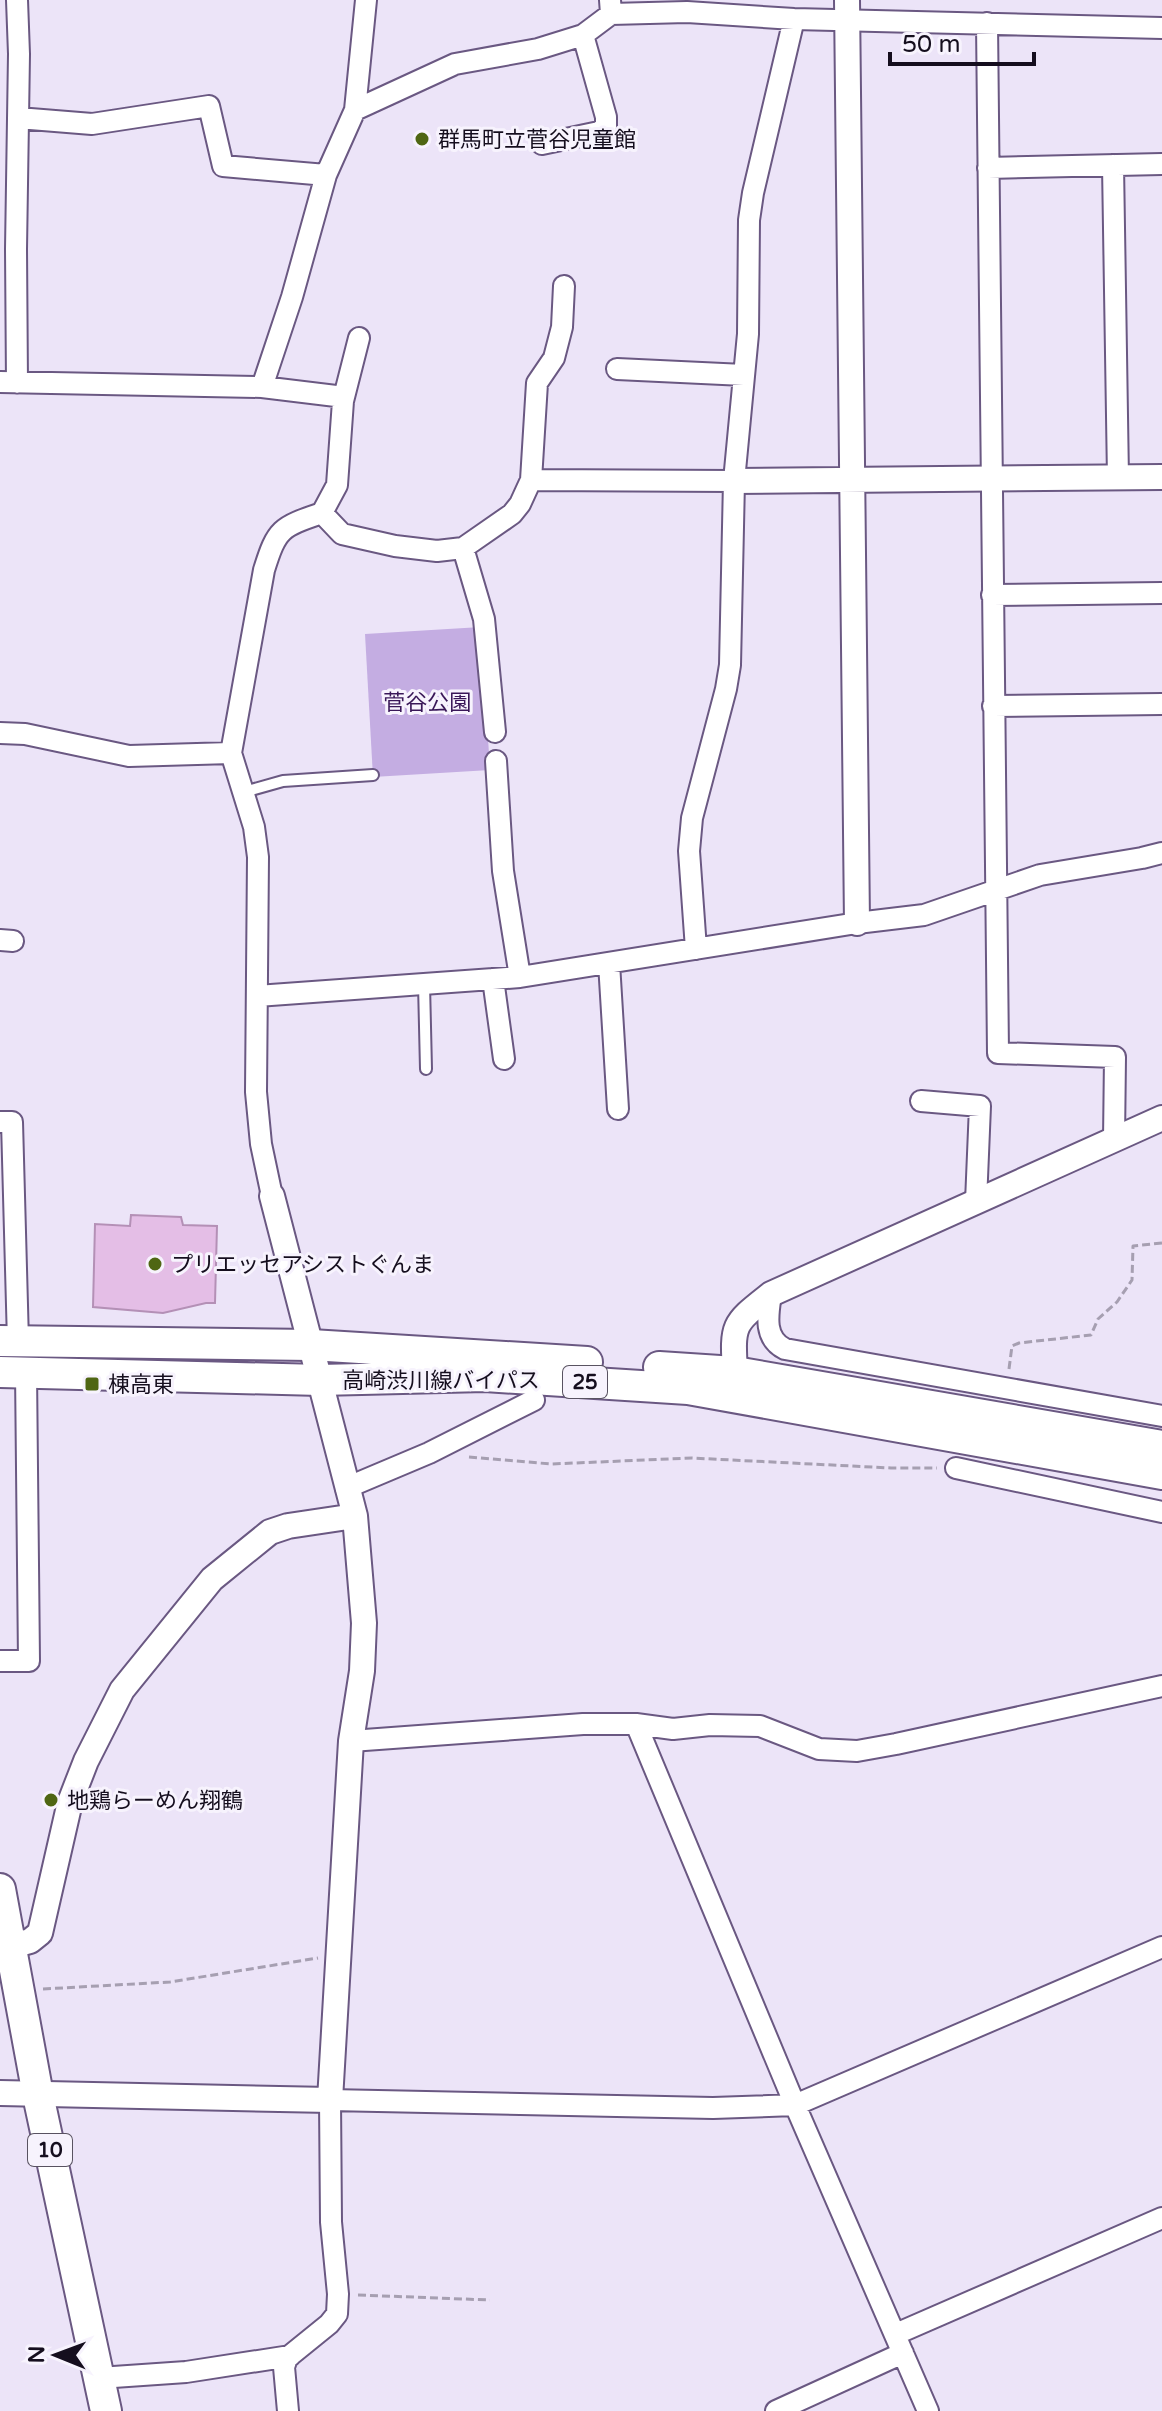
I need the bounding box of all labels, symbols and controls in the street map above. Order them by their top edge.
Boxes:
scale bar [890,16,1034,66]
text: 50 m [902,30,960,59]
place label: 群馬町立菅谷児童館 [438,127,636,153]
marker: 群馬町立菅谷児童館 [413,130,431,148]
park label: 菅谷公園 [383,690,471,716]
place label: プリエッセアシストぐんま [171,1252,434,1278]
marker: プリエッセアシストぐんま [146,1255,164,1273]
road number: 25 [563,1366,607,1398]
street label: 高崎渋川線バイパス [342,1368,540,1394]
place label: 棟高東 [108,1372,174,1398]
marker: 棟高東 [83,1375,101,1393]
place label: 地鶏らーめん翔鶴 [67,1788,243,1814]
marker: 地鶏らーめん翔鶴 [42,1791,60,1809]
road number: 10 [28,2134,72,2166]
north arrow [16,2315,96,2395]
text: N [24,2346,50,2364]

